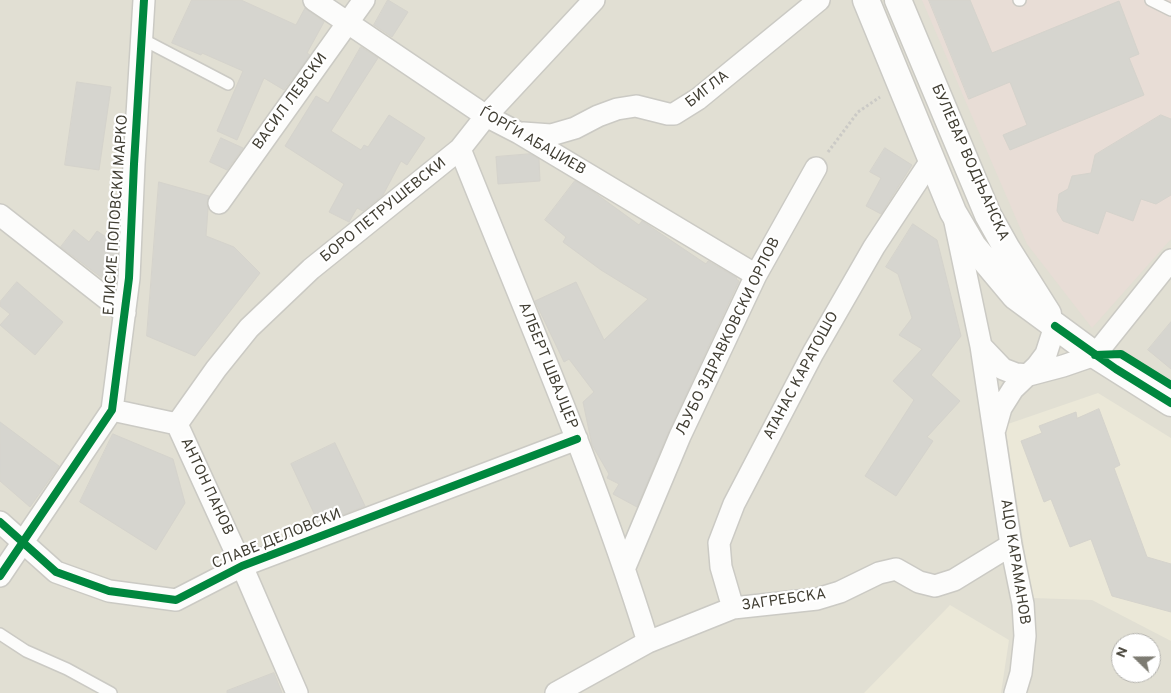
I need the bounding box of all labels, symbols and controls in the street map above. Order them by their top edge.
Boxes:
street label: ВАСИЛ ЛЕВСКИ [250,50,332,154]
street label: БИГЛА [683,67,733,113]
street label: БУЛЕВАР ВОДЊАНСКА [926,82,1012,244]
street label: ЃОРЃИ АБАЏИЕВ [476,104,588,180]
street label: ЕЛИСИЕ ПОПОВСКИ МАРКО [101,114,133,316]
street label: БОРО ПЕТРУШЕВСКИ [318,155,450,267]
street label: ЉУБО ЗДРАВКОВСКИ ОРЛОВ [673,235,785,439]
street label: АЛБЕРТ ШВАЈЦЕР [513,300,581,432]
street label: АТАНАС КАРАТОШО [761,309,843,443]
street label: АНТОН ПАНОВ [176,436,236,538]
street label: АЦО КАРАМАНОВ [995,498,1033,626]
street label: СЛАВЕ ДЕЛОВСКИ [210,506,344,574]
street label: ЗАГРЕБСКА [741,586,827,616]
north arrow [1111,633,1161,683]
text: N [1113,645,1132,660]

